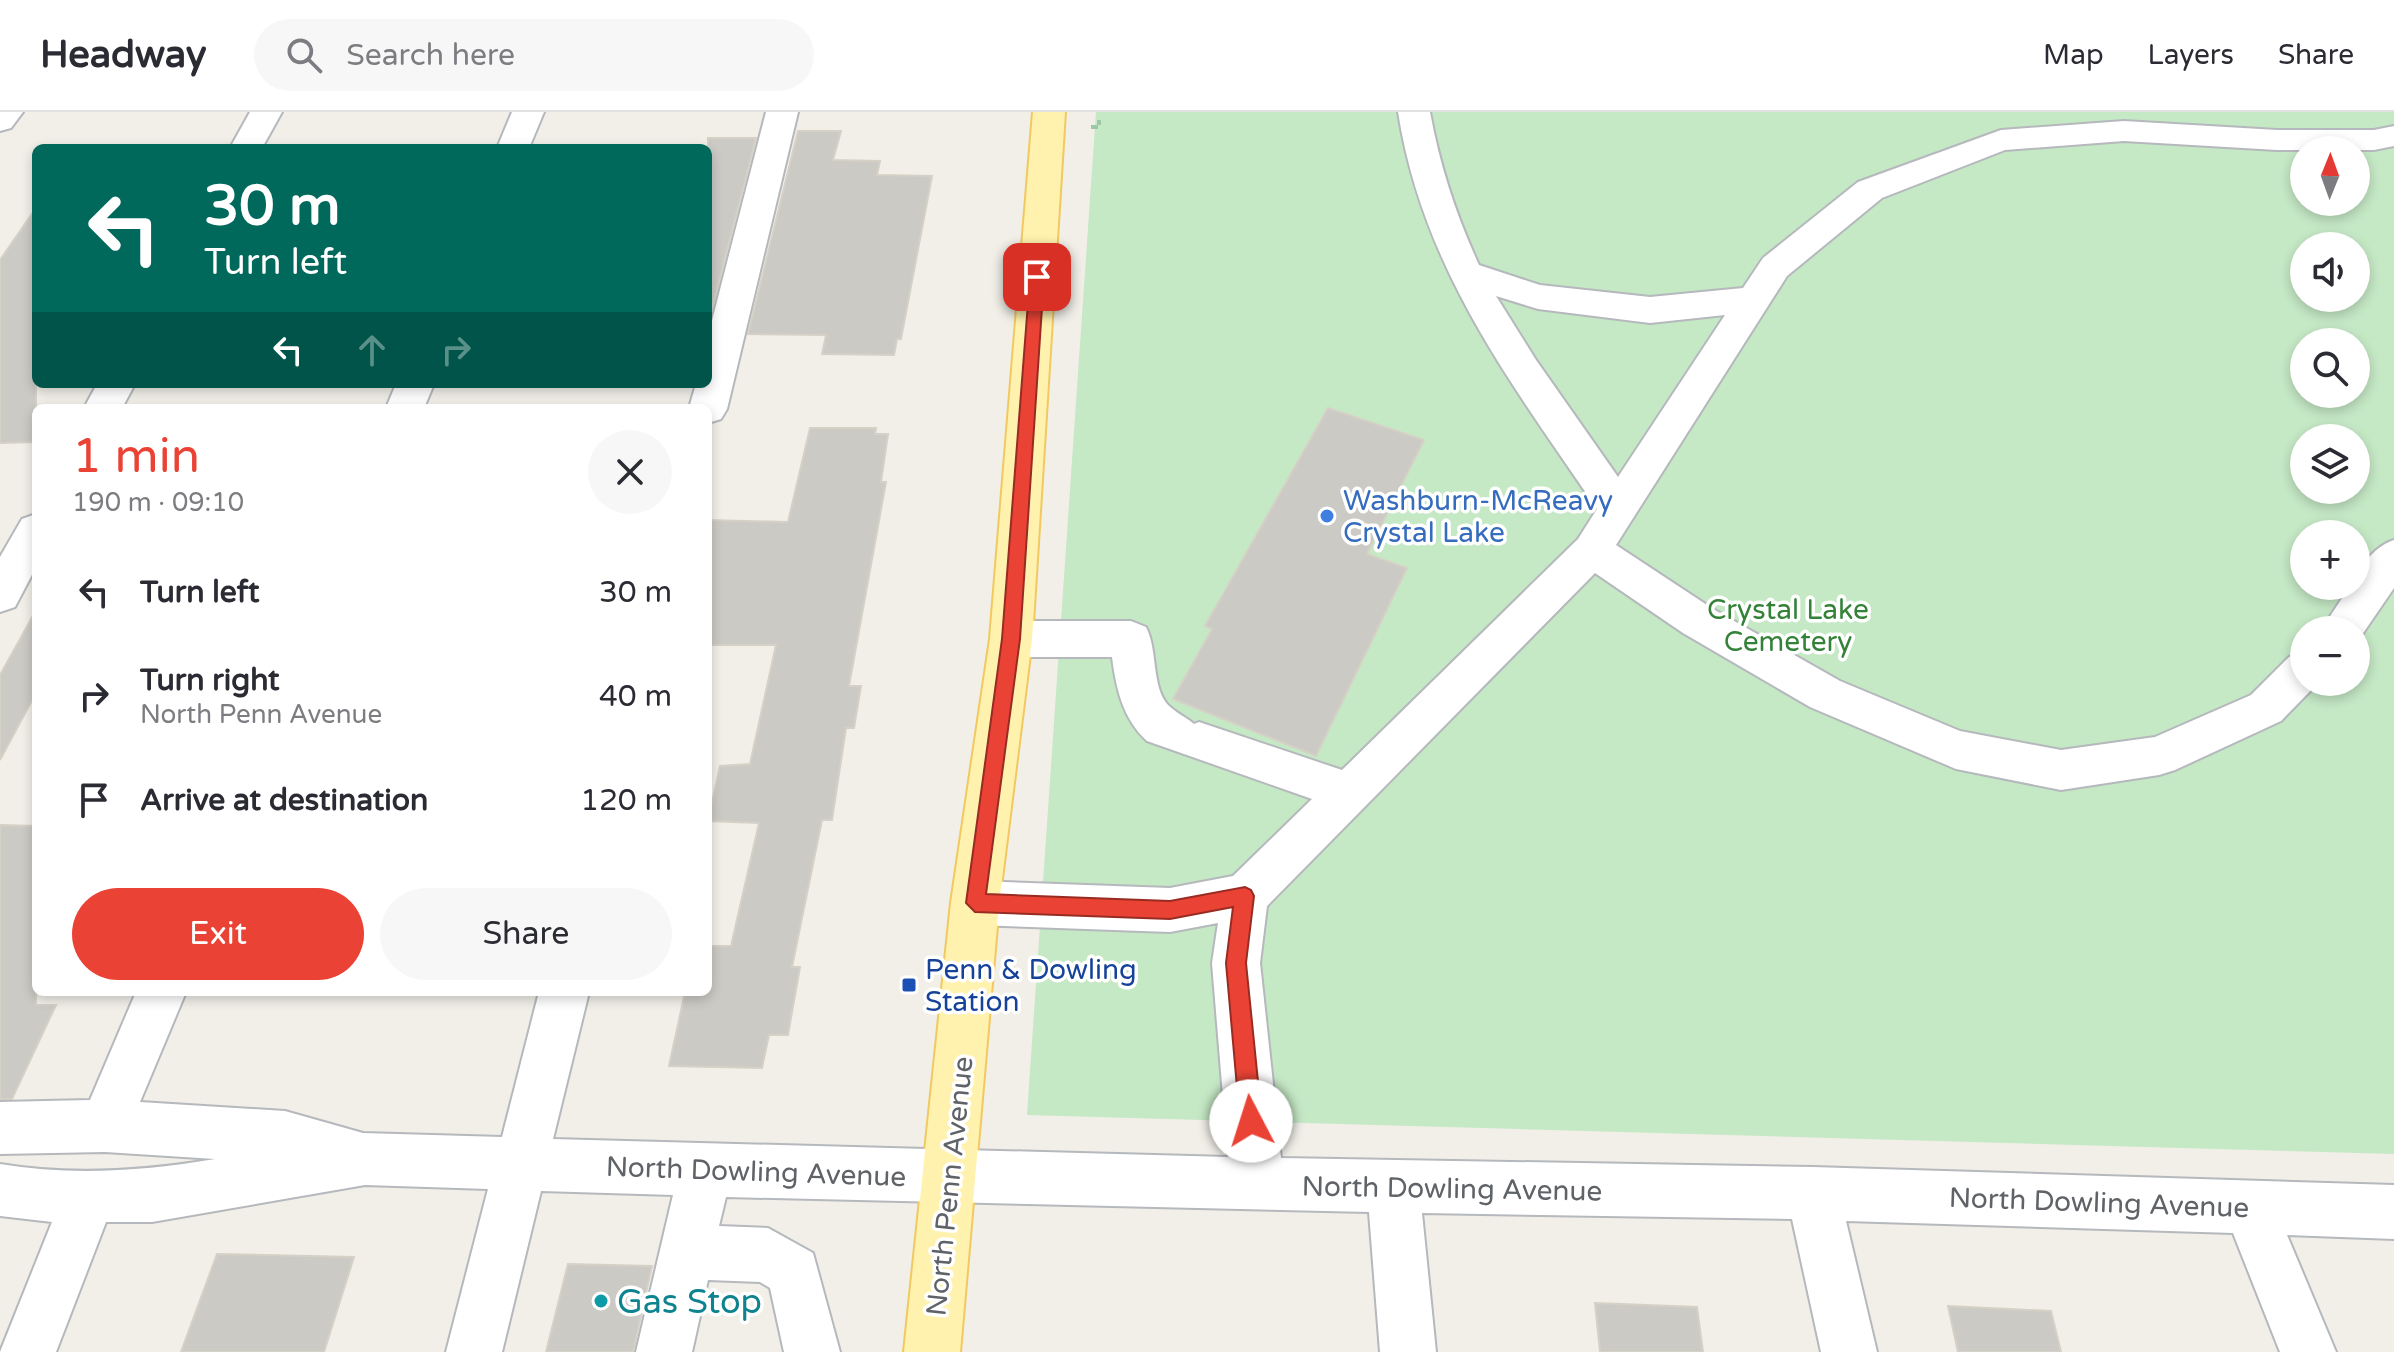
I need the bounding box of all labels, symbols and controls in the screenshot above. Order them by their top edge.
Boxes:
search box [254,19,814,91]
text: Headway [40,32,206,78]
icon: search [282,33,326,77]
text: Search here [346,37,515,74]
text: Map [2043,38,2104,72]
text: Layers [2148,38,2234,72]
text: Share [2278,38,2354,72]
north arrow [2290,136,2370,216]
map controls [2290,136,2370,696]
text: 30 m [204,173,340,240]
icon: left [72,176,176,280]
button: sound [2290,232,2370,312]
text: Turn left [204,241,347,284]
pin [1003,243,1071,311]
icon: arrive [1015,255,1059,299]
icon: left [266,328,310,372]
icon: ahead [350,328,394,372]
icon: right [434,328,478,372]
button: search [2290,328,2370,408]
button: layers [2290,424,2370,504]
text: 1 min [72,428,200,486]
button: close [588,430,672,514]
place label: Washburn-McReavy Crystal Lake [1343,484,1613,550]
text: 190 m · 09:10 [72,487,244,518]
marker: Washburn-McReavy Crystal Lake [1318,507,1336,525]
button: + [2290,520,2370,600]
icon: left [72,570,116,614]
text: Turn left [140,574,259,611]
text: 30 m [599,574,672,611]
park label: Crystal Lake Cemetery [1707,593,1869,659]
button: − [2290,616,2370,696]
text: Turn right [140,662,280,699]
icon: right [72,674,116,718]
text: 40 m [599,678,672,715]
text: North Penn Avenue [140,699,382,730]
icon: arrive [72,778,116,822]
text: Arrive at destination [140,782,428,819]
text: 120 m [580,782,672,819]
button: Exit [72,888,364,980]
button: Share [380,888,672,980]
place label: Penn & Dowling Station [925,953,1137,1019]
marker: Penn & Dowling Station [900,976,918,994]
street label: North Penn Avenue [919,1055,981,1318]
position arrow [1209,1079,1293,1163]
street label: North Dowling Avenue [605,1150,907,1194]
street label: North Dowling Avenue [1301,1169,1603,1209]
street label: North Dowling Avenue [1948,1181,2250,1225]
place label: Gas Stop [617,1282,762,1323]
marker: Gas Stop [592,1292,610,1310]

